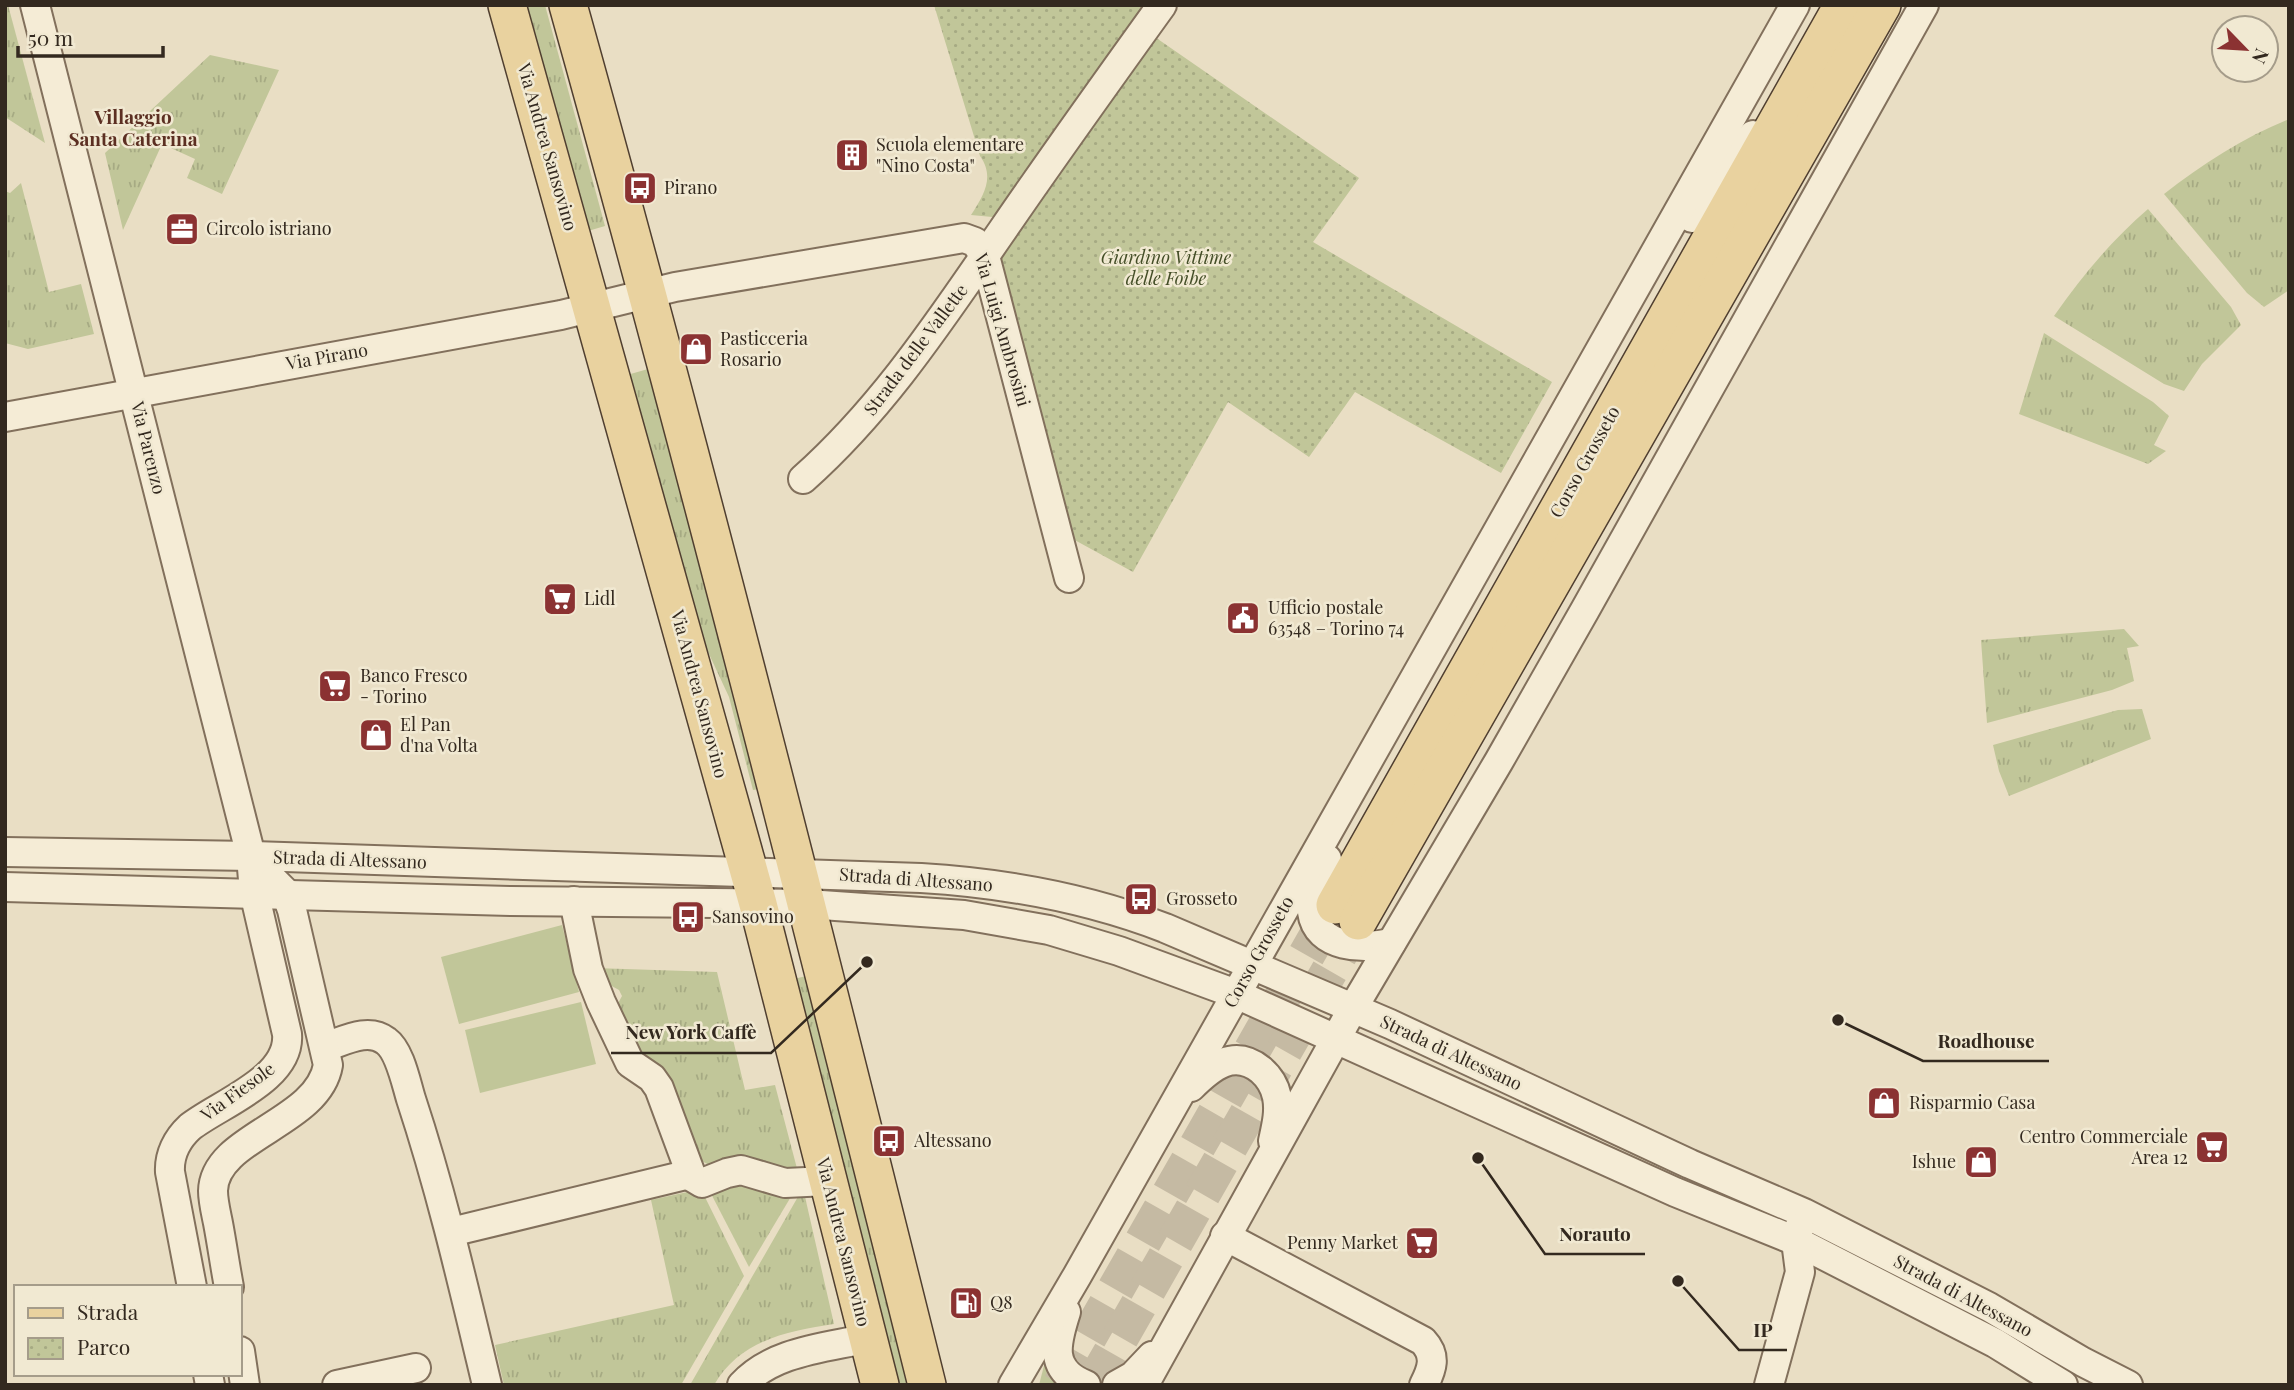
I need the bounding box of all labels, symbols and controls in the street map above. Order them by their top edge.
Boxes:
scale bar [18,14,163,58]
north arrow [2210,14,2280,84]
text: 50 m [28,23,74,51]
text: N [2247,45,2276,69]
street label: Via Andrea Sansovino [512,59,583,233]
district label: Villaggio Santa Caterina [68,103,198,151]
place label: Scuola elementare "Nino Costa" [876,132,1024,177]
building icon: Scuola elementare "Nino Costa" [833,136,871,174]
bus stop icon: Pirano [621,169,659,207]
place label: Pirano [664,175,718,199]
office icon: Circolo istriano [163,210,201,248]
place label: Circolo istriano [206,216,332,240]
park label: Giardino Vittime delle Foibe [1101,245,1231,290]
street label: Via Luigi Ambrosini [969,249,1036,409]
street label: Strada delle Vallette [858,279,973,420]
place label: Pasticceria Rosario [720,326,808,371]
shop icon: Pasticceria Rosario [677,330,715,368]
street label: Via Pirano [283,337,370,375]
street label: Via Parenzo [126,398,172,497]
street label: Corso Grosseto [1544,401,1625,522]
supermarket icon: Lidl [541,580,579,618]
place label: Lidl [584,586,615,610]
place label: Ufficio postale 63548 – Torino 74 [1268,595,1404,640]
public building icon: Ufficio postale 63548 – Torino 74 [1224,599,1262,637]
street label: Via Andrea Sansovino [666,606,734,781]
place label: Banco Fresco - Torino [360,663,468,708]
supermarket icon: Banco Fresco - Torino [316,667,354,705]
place label: El Pan d'na Volta [400,712,478,757]
shop icon: El Pan d'na Volta [357,716,395,754]
street label: Strada di Altessano [273,844,428,874]
street label: Strada di Altessano [838,862,994,896]
bus stop icon: Grosseto [1122,880,1160,918]
place label: Grosseto [1166,886,1238,910]
street label: Corso Grosseto [1218,891,1299,1012]
bus stop icon: Sansovino [669,898,707,936]
place label: Sansovino [712,904,794,928]
street label: Strada di Altessano [1377,1009,1526,1096]
callout: New York Caffè [611,1013,771,1053]
text: New York Caffè [625,1018,757,1044]
callout: Roadhouse [1923,1021,2049,1061]
text: Roadhouse [1937,1027,2035,1053]
street label: Via Fiesole [195,1056,279,1127]
shop icon: Risparmio Casa [1865,1084,1903,1122]
place label: Risparmio Casa [1909,1090,2035,1114]
bus stop icon: Altessano [870,1122,908,1160]
place label: Centro Commerciale Area 12 [2019,1124,2188,1169]
place label: Altessano [913,1128,992,1152]
supermarket icon: Centro Commerciale Area 12 [2193,1128,2231,1166]
shop icon: Ishue [1962,1143,2000,1181]
place label: Ishue [1912,1149,1956,1173]
street label: Via Andrea Sansovino [811,1154,877,1329]
callout: Norauto [1545,1214,1645,1254]
text: Norauto [1559,1220,1631,1246]
supermarket icon: Penny Market [1403,1224,1441,1262]
place label: Penny Market [1287,1230,1399,1254]
street label: Strada di Altessano [1890,1248,2037,1342]
fuel station icon: Q8 [947,1284,985,1322]
legend [14,1285,242,1376]
place label: Q8 [990,1290,1013,1314]
text: Strada [77,1297,139,1325]
callout: IP [1739,1310,1787,1350]
text: IP [1753,1316,1773,1342]
text: Parco [77,1332,130,1360]

